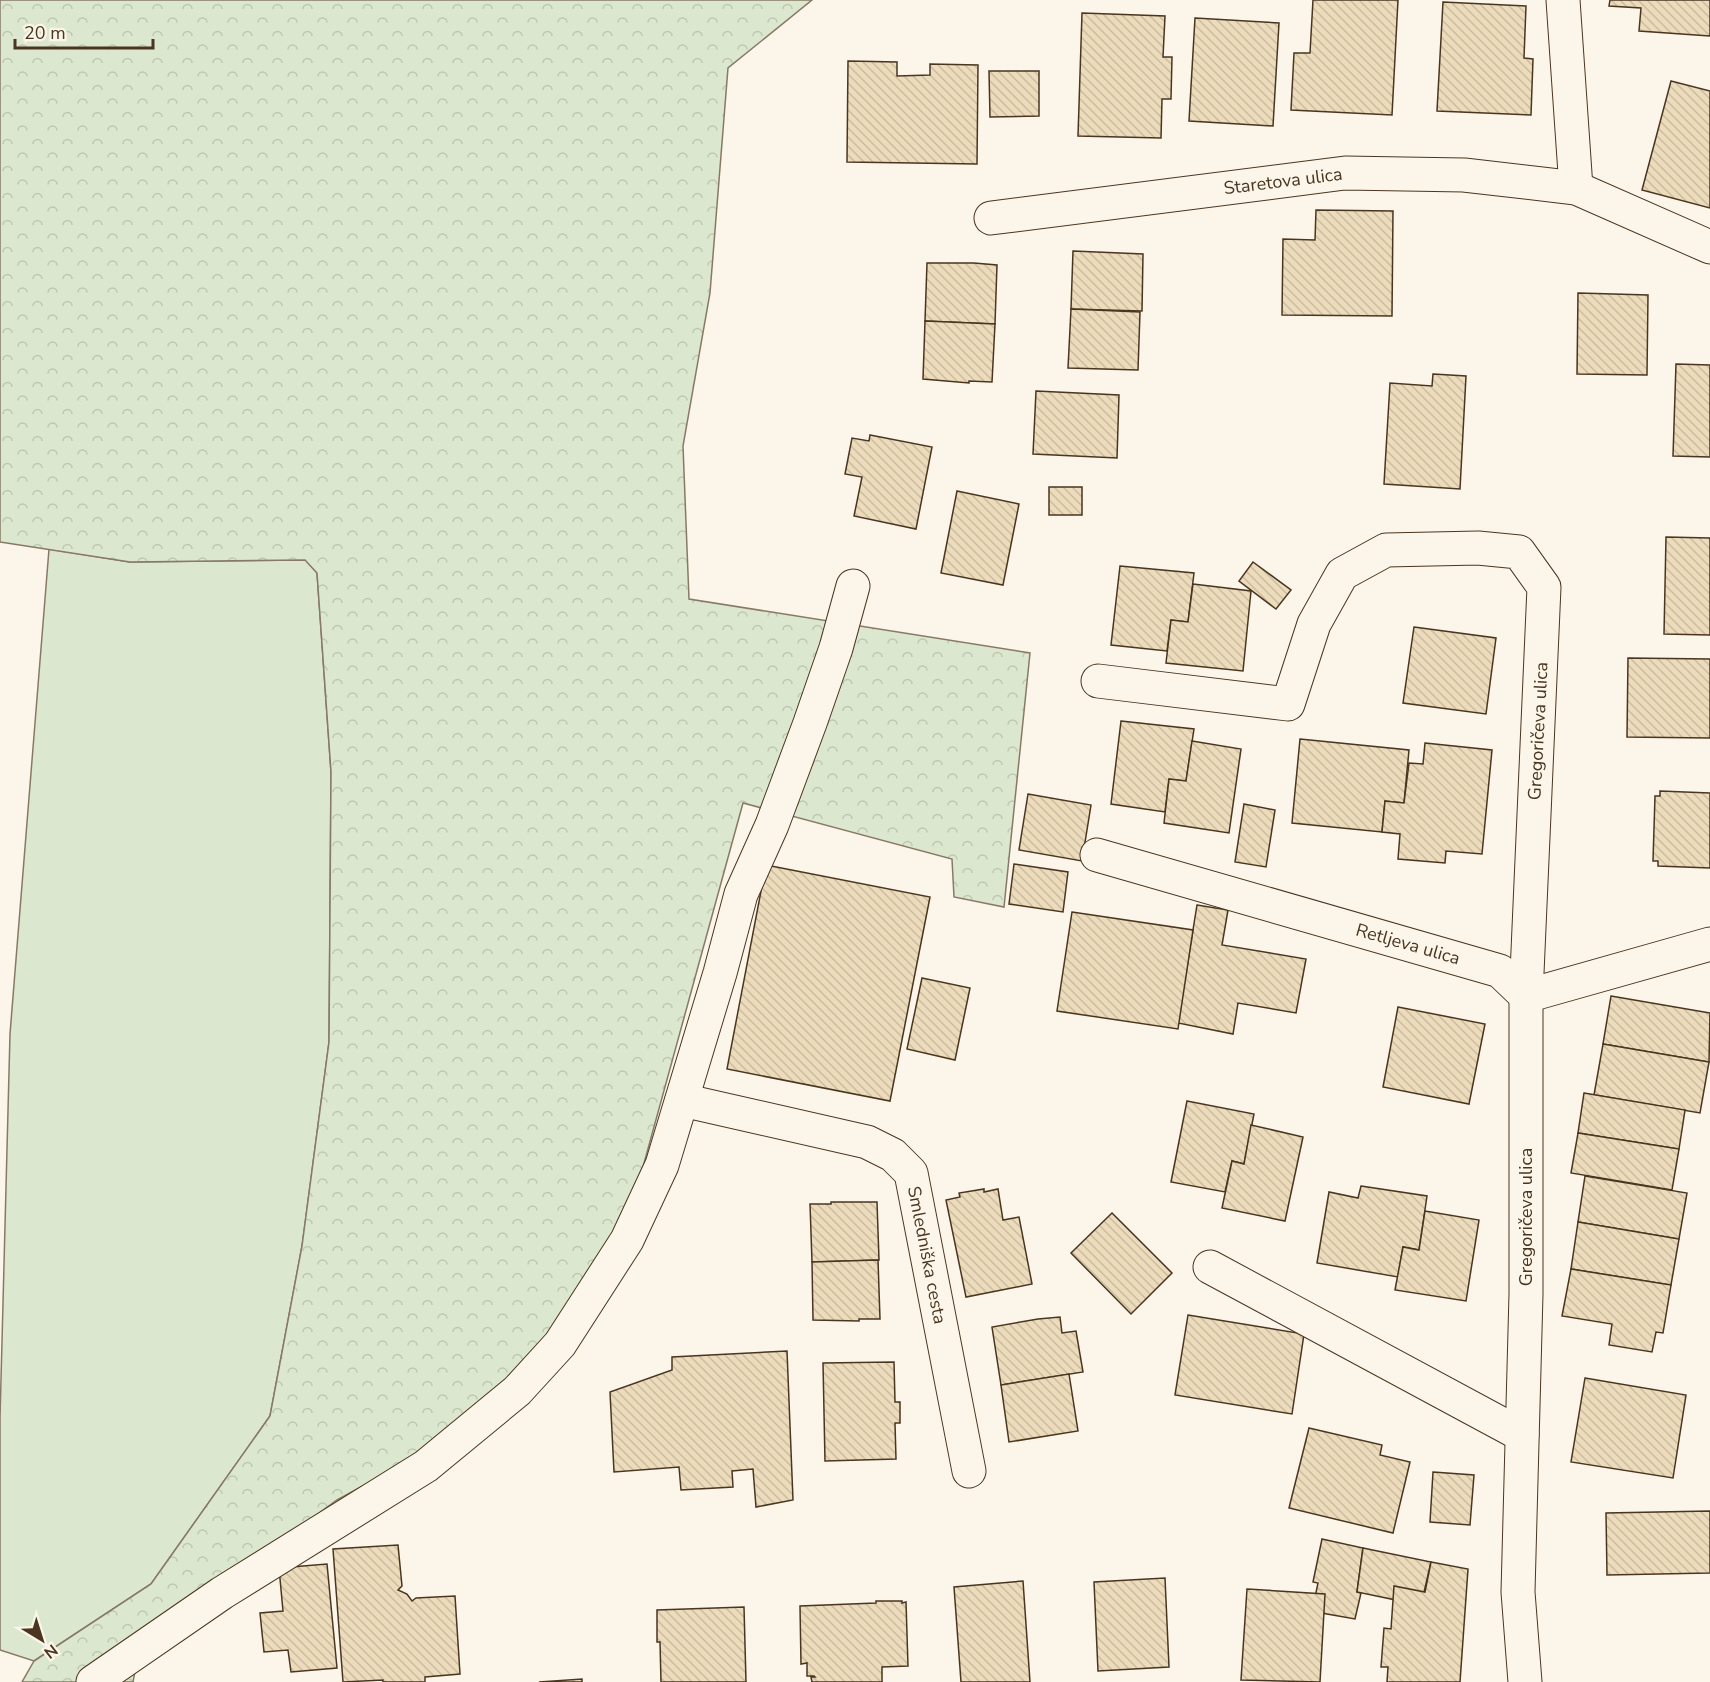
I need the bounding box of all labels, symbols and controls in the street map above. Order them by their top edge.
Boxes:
scale bar [15,12,153,50]
text: 20 m [24,21,66,45]
street label: Staretova ulica [1222,162,1344,200]
street label: Gregoričeva ulica [1522,661,1554,801]
street label: Retljeva ulica [1353,918,1463,970]
street label: Gregoričeva ulica [1514,1148,1538,1286]
street label: Smledniška cesta [902,1184,952,1326]
north arrow [12,1610,72,1670]
text: N [39,1639,62,1663]

